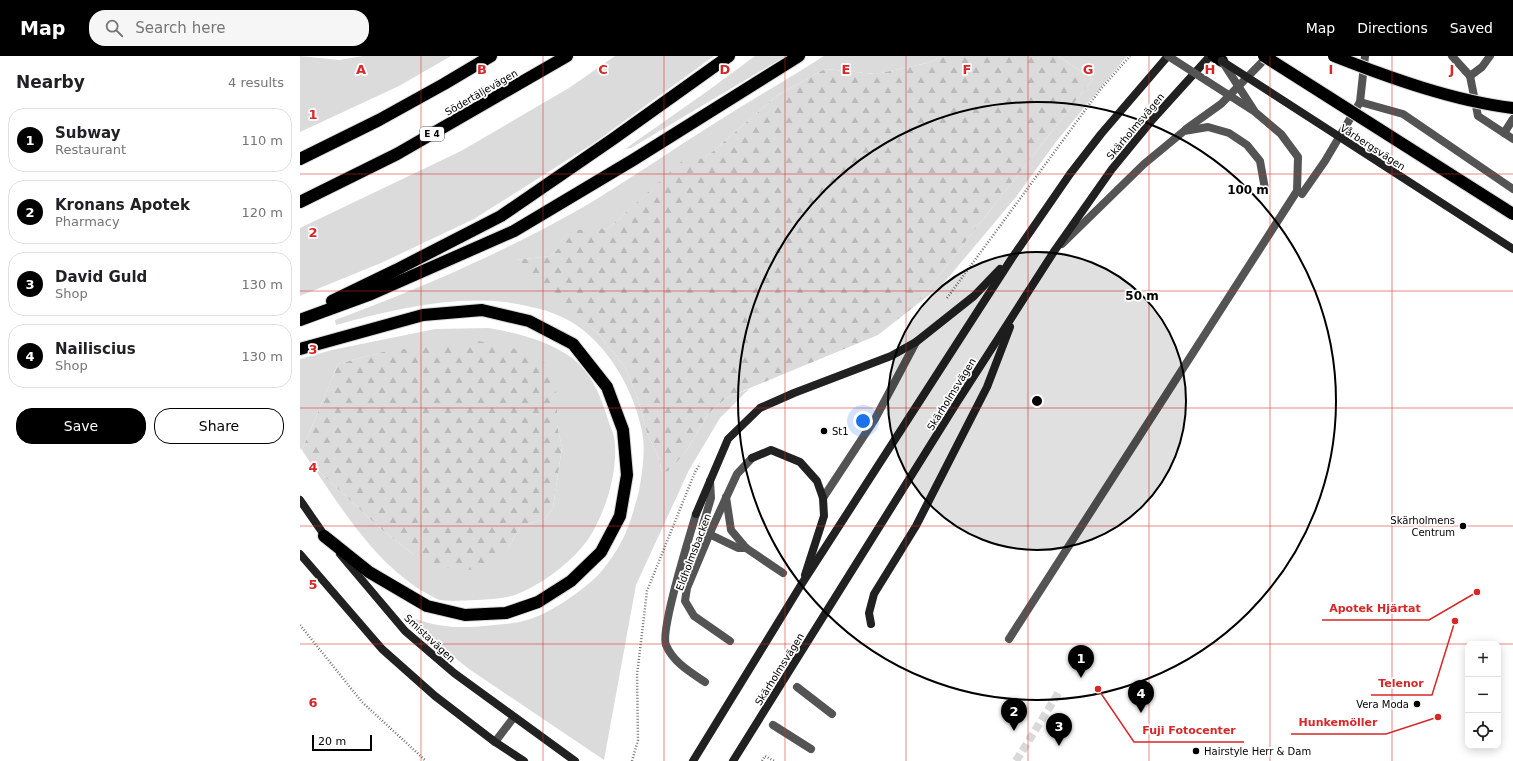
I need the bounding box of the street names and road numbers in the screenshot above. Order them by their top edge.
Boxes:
street label: Södertäljevägen [443,67,519,118]
street label: Skärholmsvägen [1104,91,1166,162]
street label: Vårbergsvägen [1338,121,1408,173]
road number: E 4 [420,127,444,141]
street label: Skärholmsvägen [925,356,978,432]
street label: Eldholmsbacken [674,512,713,592]
street label: Smistavägen [402,612,457,665]
street label: Skärholmsvägen [753,631,806,707]

